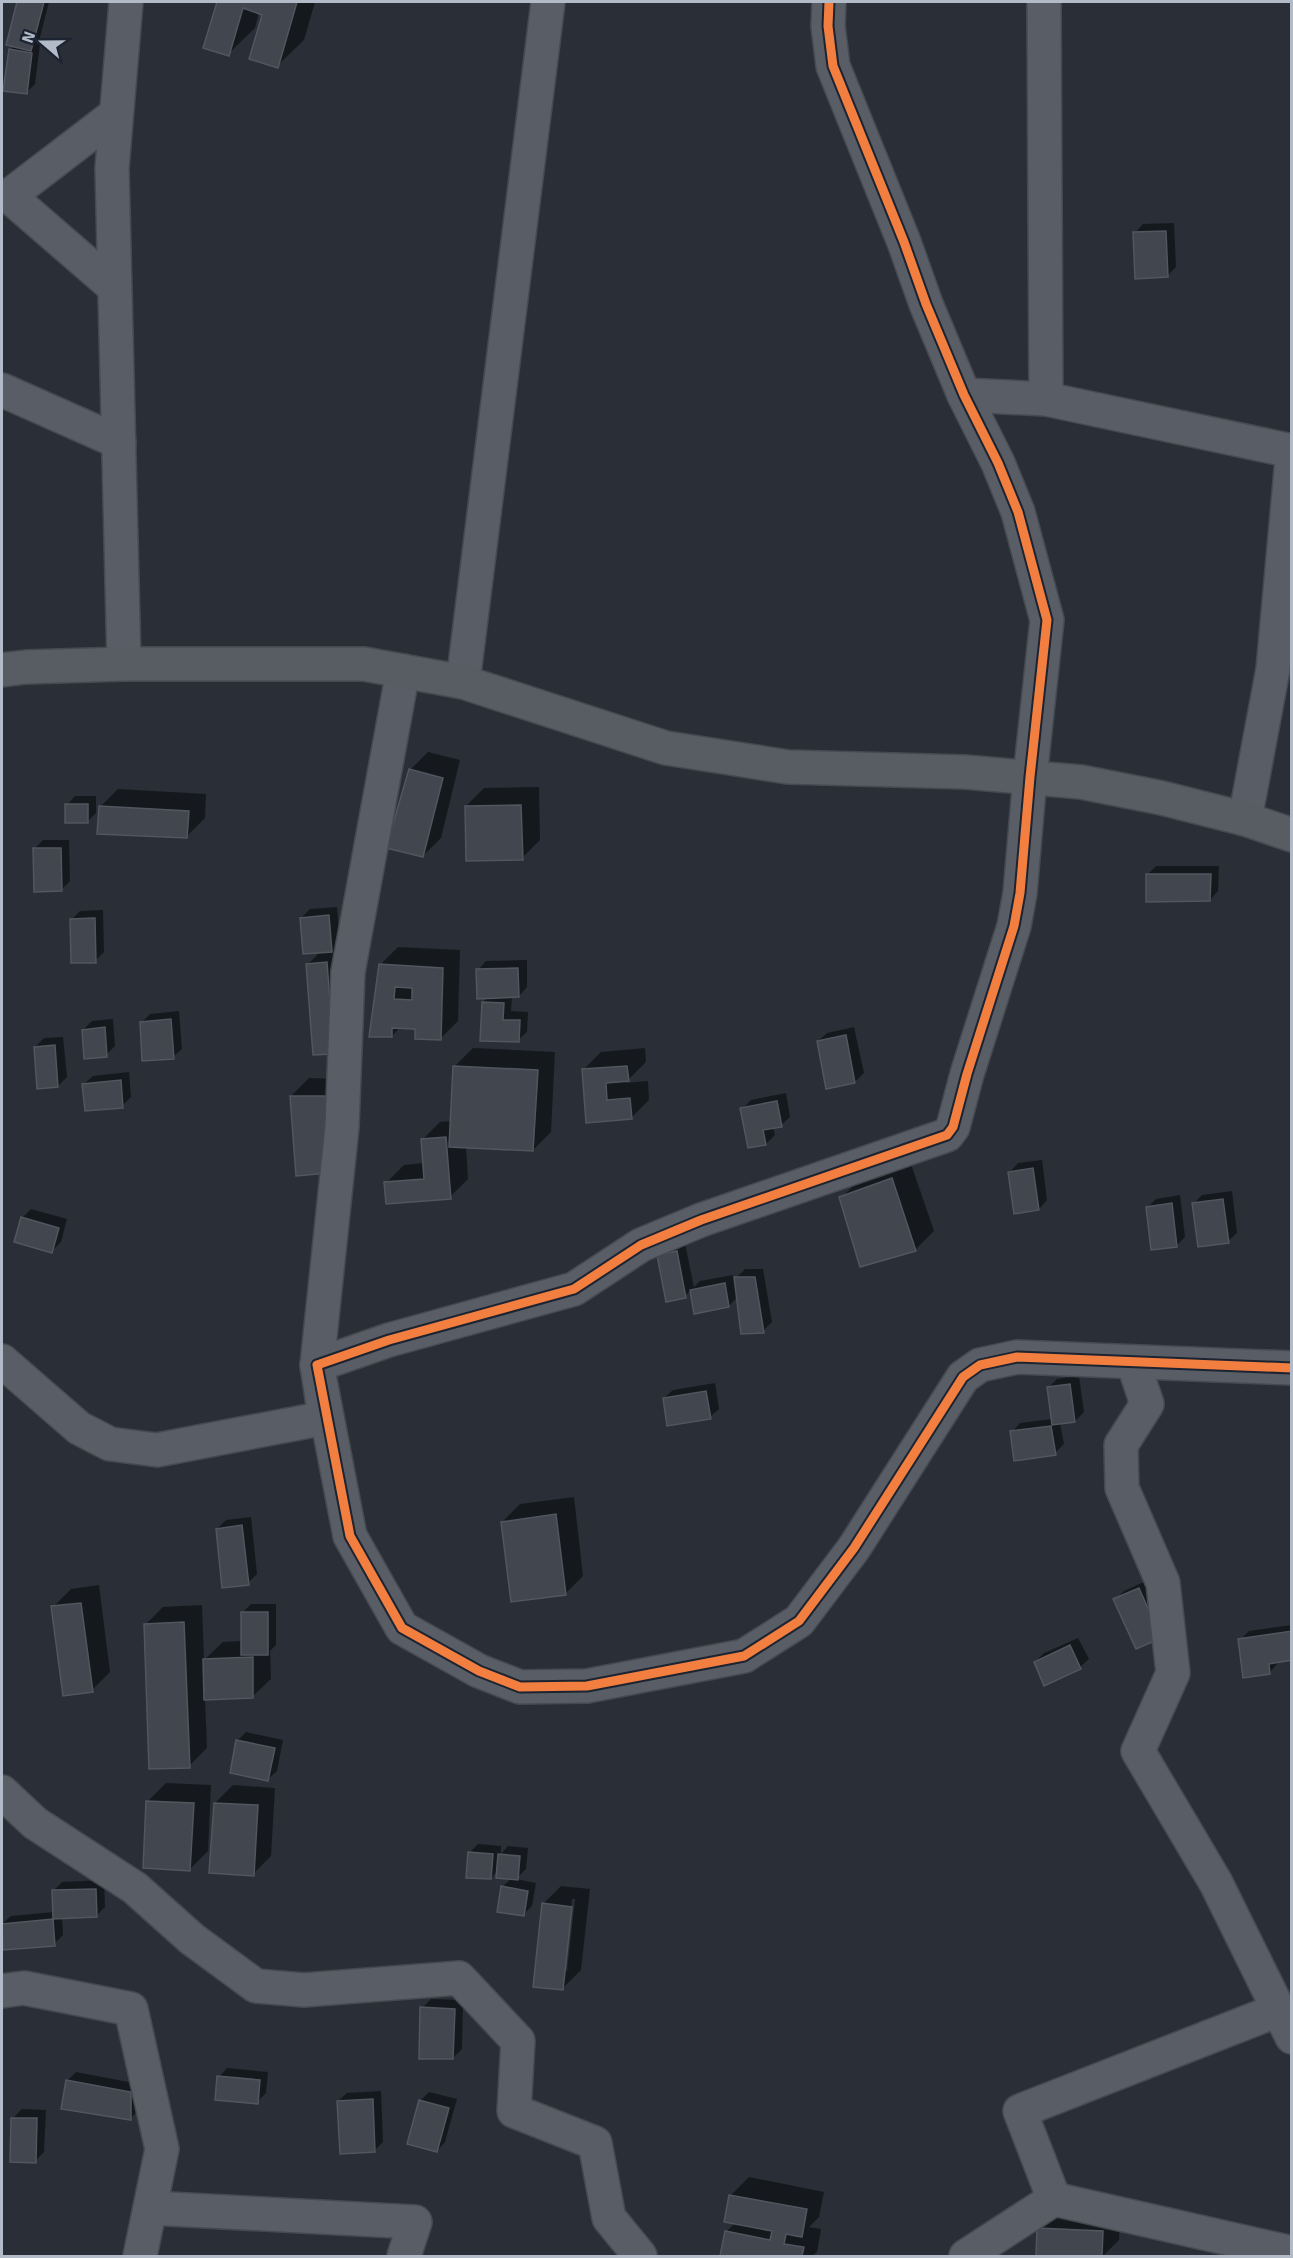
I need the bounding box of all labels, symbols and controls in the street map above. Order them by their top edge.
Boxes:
north arrow [12,12,72,72]
text: N [18,29,40,46]

